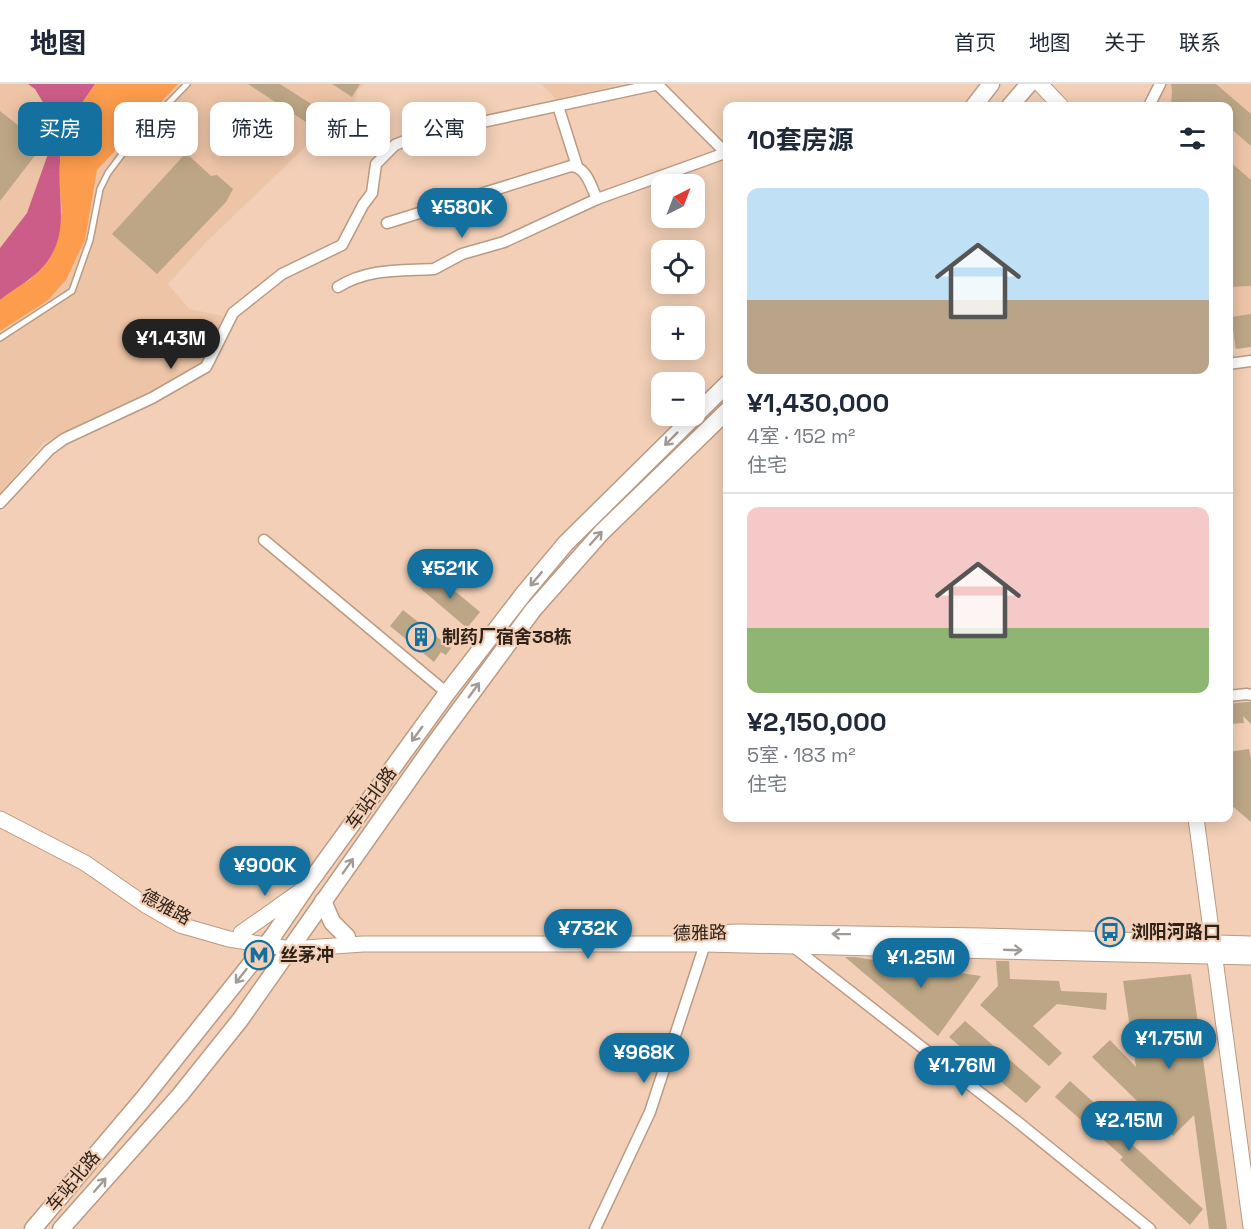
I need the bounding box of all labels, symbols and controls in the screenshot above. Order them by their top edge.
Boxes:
text: 地图 [30,25,86,61]
text: 首页 [954,29,996,56]
text: 地图 [1029,29,1071,56]
text: 关于 [1104,29,1146,56]
text: 联系 [1179,29,1221,56]
chip: 买房 [18,102,102,156]
chip: 租房 [114,102,198,156]
chip: 筛选 [210,102,294,156]
chip: 新上 [306,102,390,156]
chip: 公寓 [402,102,486,156]
icon: filters [1176,122,1209,155]
text: 10套房源 [747,123,854,157]
north arrow [651,174,705,228]
map controls [651,174,705,426]
pin: ¥580K [420,188,504,239]
text: ¥580K [431,194,493,220]
icon: home [924,227,1032,335]
button: locate [651,240,705,294]
button: + [651,306,705,360]
pin: ¥1.43M [122,319,220,370]
text: ¥1.43M [136,325,206,351]
button: − [651,372,705,426]
text: ¥1,430,000 [747,386,889,420]
text: 4室 · 152 m² [747,423,855,449]
one-way arrow [664,431,679,446]
text: 住宅 [747,452,787,478]
one-way arrow [589,531,603,546]
icon: home [924,546,1032,654]
pin: ¥521K [408,549,492,600]
text: ¥521K [421,555,479,581]
one-way arrow [529,571,543,586]
building icon: 制药厂宿舍38栋 [405,621,437,653]
place label: 制药厂宿舍38栋 [442,625,572,648]
one-way arrow [467,682,480,698]
text: ¥2,150,000 [747,705,887,739]
one-way arrow [411,725,423,741]
text: 5室 · 183 m² [747,742,856,768]
street label: 车站北路 [340,762,401,834]
text: 住宅 [747,771,787,797]
pin: ¥900K [223,846,307,897]
text: ¥900K [233,852,297,878]
one-way arrow [342,858,354,874]
street label: 德雅路 [137,883,195,930]
pin: ¥732K [546,909,630,960]
text: ¥732K [558,915,618,941]
bus stop icon: 浏阳河路口 [1094,916,1126,948]
place label: 浏阳河路口 [1131,920,1221,943]
street label: 德雅路 [673,921,727,944]
one-way arrow [832,928,852,940]
pin: ¥1.25M [872,938,970,989]
metro station icon: 丝茅冲 [243,939,275,971]
place label: 丝茅冲 [280,943,334,966]
text: ¥1.25M [887,944,955,970]
one-way arrow [1003,944,1023,956]
one-way arrow [234,968,247,984]
pin: ¥1.75M [1120,1019,1218,1070]
text: ¥1.75M [1135,1025,1203,1051]
pin: ¥968K [602,1033,686,1084]
text: ¥968K [613,1039,675,1065]
pin: ¥1.76M [913,1046,1011,1097]
text: ¥1.76M [928,1052,996,1078]
pin: ¥2.15M [1080,1101,1178,1152]
text: ¥2.15M [1095,1107,1163,1133]
street label: 车站北路 [41,1146,105,1216]
one-way arrow [93,1178,107,1193]

